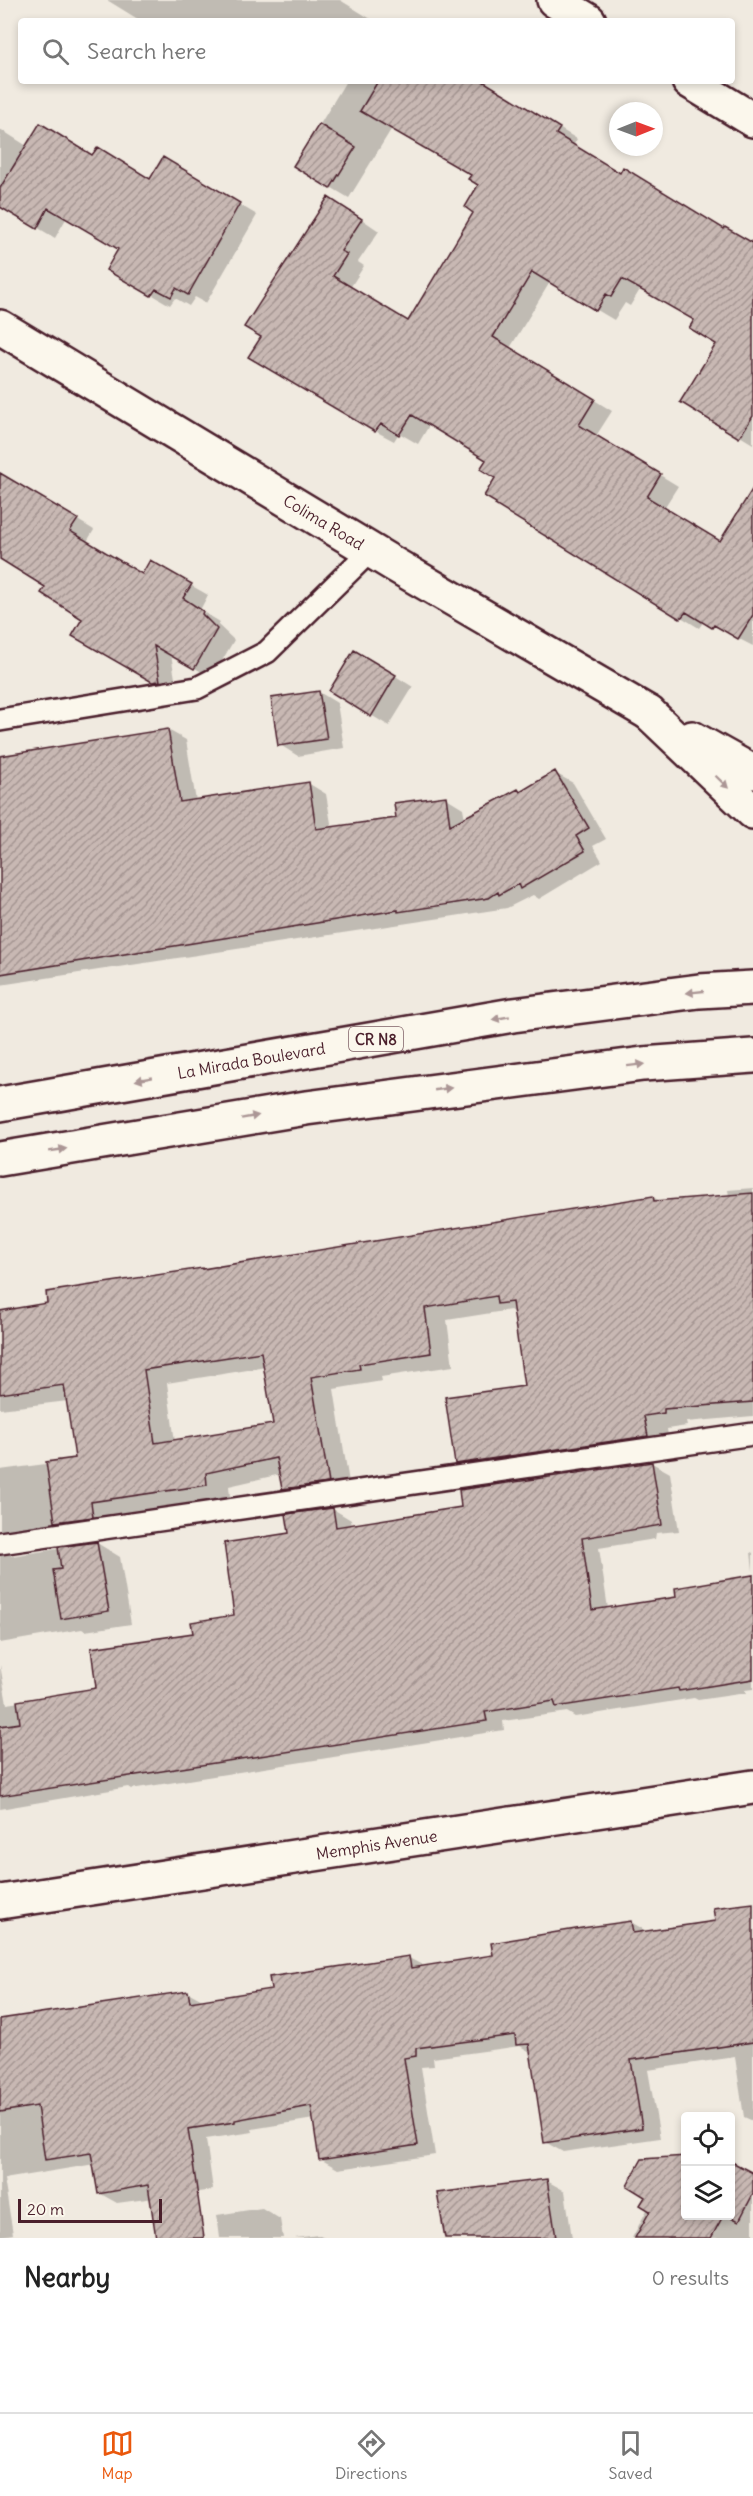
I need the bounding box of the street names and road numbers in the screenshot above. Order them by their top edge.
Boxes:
street label: Colima Road [280,490,368,554]
road number: CR N8 [349,1027,403,1051]
street label: La Mirada Boulevard [176,1038,327,1083]
street label: Memphis Avenue [315,1825,439,1864]

